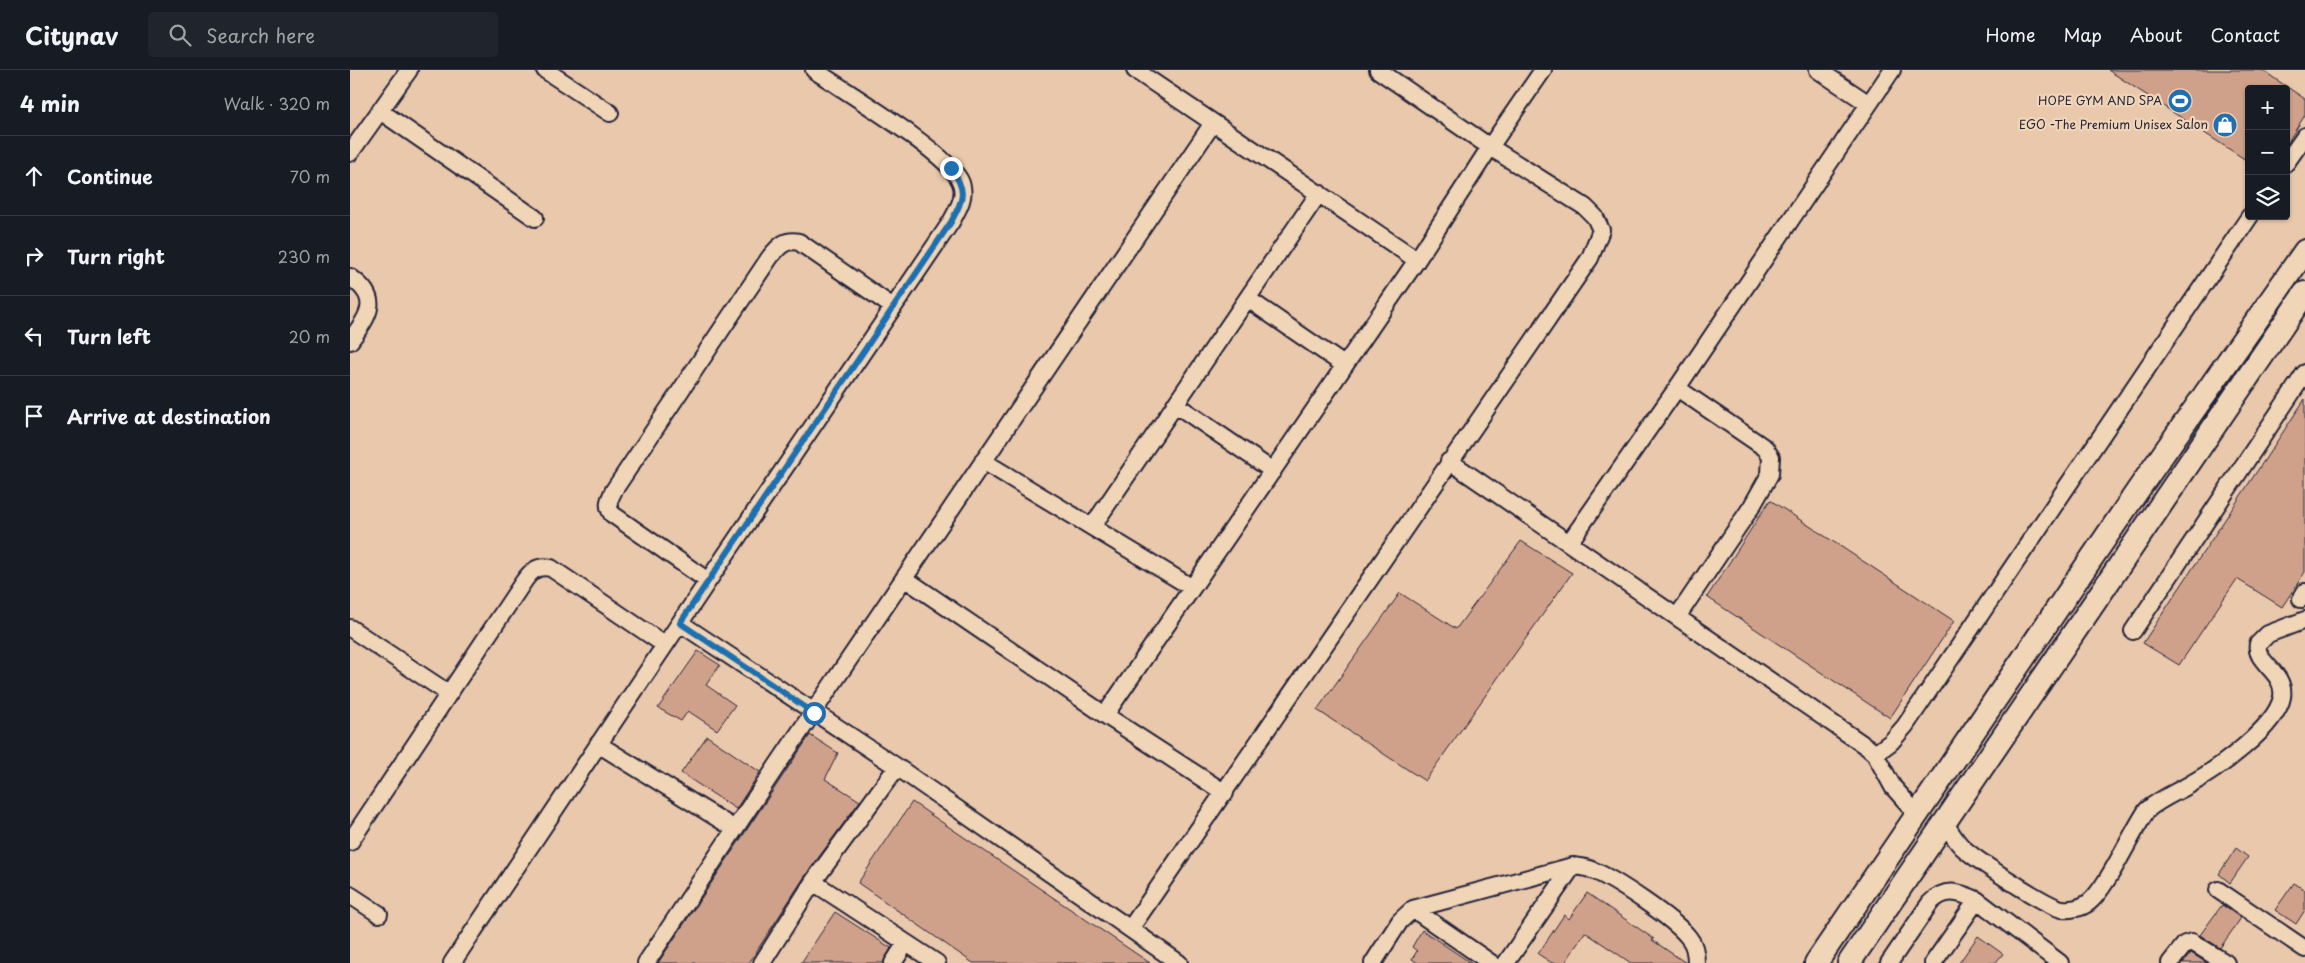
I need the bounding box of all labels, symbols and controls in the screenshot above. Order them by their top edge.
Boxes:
search box [148,12,498,57]
text: Citynav [25,17,118,53]
icon: search [166,21,194,49]
text: Search here [206,21,315,49]
text: Home [1985,21,2035,48]
text: Map [2063,21,2102,48]
text: About [2130,21,2182,48]
text: Contact [2210,21,2280,48]
map controls [2245,85,2290,220]
button: + [2245,85,2290,130]
text: 4 min [20,87,80,119]
sports icon: HOPE GYM AND SPA [2167,88,2193,114]
text: Walk · 320 m [224,91,330,115]
place label: HOPE GYM AND SPA [2038,91,2162,109]
shop icon: EGO -The Premium Unisex Salon [2212,112,2238,138]
place label: EGO -The Premium Unisex Salon [2019,115,2208,133]
button: − [2245,130,2290,175]
route end [940,157,963,180]
icon: ahead [20,162,48,190]
text: Continue [67,162,153,190]
text: 70 m [290,164,330,188]
button: layers [2245,175,2290,220]
icon: right [20,242,48,270]
text: Turn right [67,242,165,270]
text: 230 m [278,244,330,268]
icon: left [20,322,48,350]
text: Turn left [67,322,151,350]
text: 20 m [289,324,330,348]
icon: arrive [20,402,48,430]
text: Arrive at destination [67,402,271,430]
route start [803,702,826,725]

